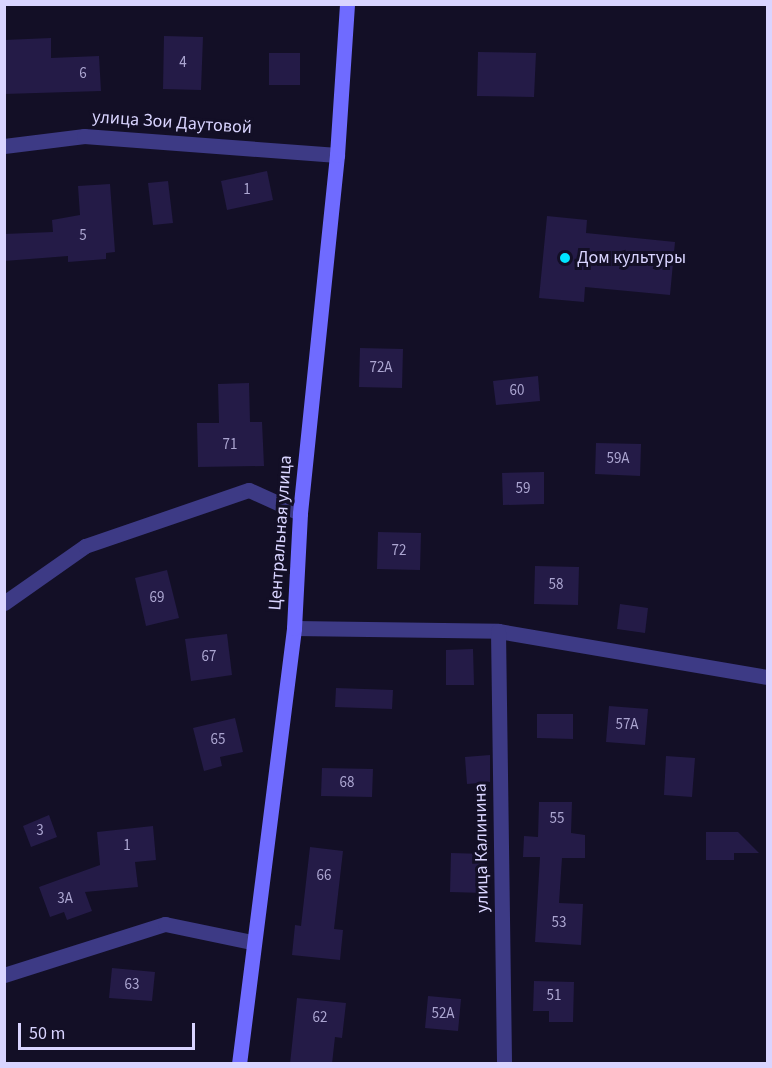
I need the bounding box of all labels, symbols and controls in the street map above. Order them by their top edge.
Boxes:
house number: 4 [179,54,187,72]
house number: 6 [79,65,87,83]
street label: улица Зои Даутовой [91,107,253,139]
house number: 1 [243,181,251,199]
house number: 5 [79,227,87,245]
place label: Дом культуры [577,247,686,269]
marker: Дом культуры [558,251,572,265]
house number: 72А [369,359,393,377]
house number: 60 [510,382,524,400]
house number: 71 [223,436,237,454]
house number: 59А [606,450,630,468]
street label: Центральная улица [265,455,297,611]
house number: 59 [516,480,530,498]
house number: 72 [392,542,406,560]
house number: 58 [549,576,563,594]
house number: 69 [150,589,164,607]
house number: 67 [202,648,216,666]
house number: 57А [615,716,639,734]
house number: 65 [211,731,225,749]
house number: 68 [340,774,354,792]
street label: улица Калинина [470,783,494,913]
house number: 55 [550,810,564,828]
house number: 3 [36,822,44,840]
house number: 1 [123,837,131,855]
house number: 66 [317,867,331,885]
house number: 3А [57,890,73,908]
house number: 53 [552,914,566,932]
house number: 63 [125,976,139,994]
house number: 51 [547,987,561,1005]
house number: 52А [431,1005,455,1023]
house number: 62 [313,1009,327,1027]
scale bar [21,1011,198,1049]
text: 50 m [29,1021,65,1046]

